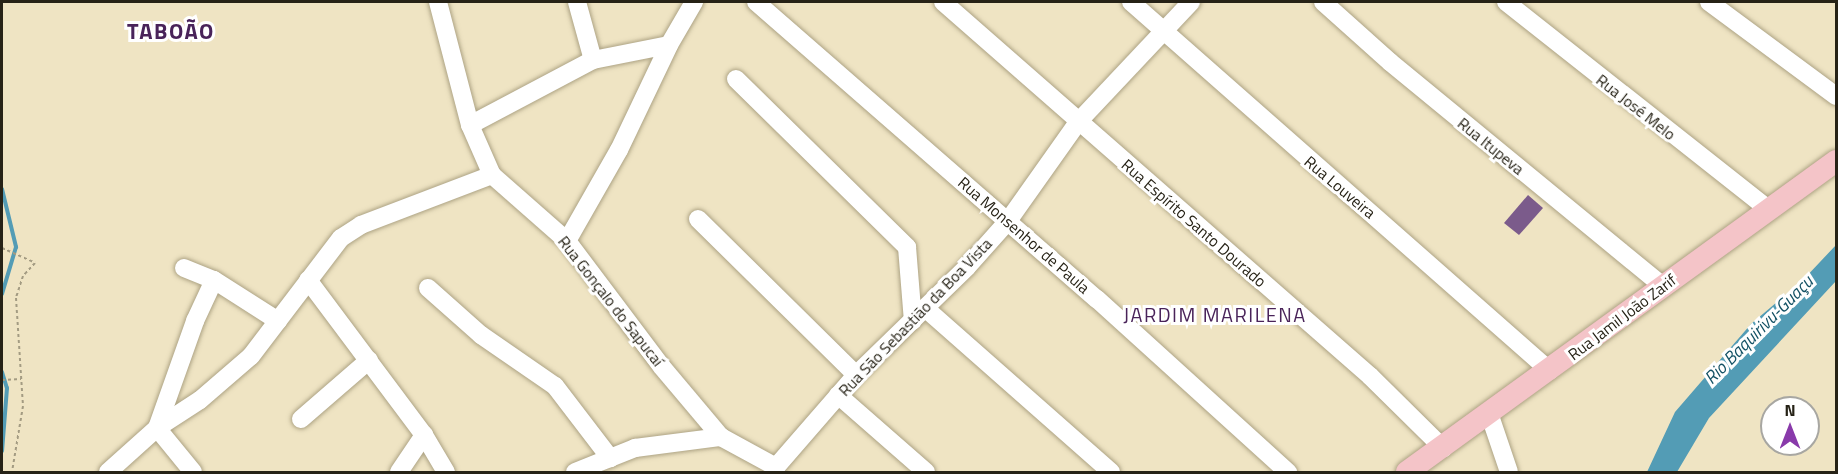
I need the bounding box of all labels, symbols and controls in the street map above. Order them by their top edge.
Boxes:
district label: TABOÃO [127,19,215,45]
street label: Rua José Melo [1592,70,1680,144]
street label: Rua Itupeva [1454,113,1528,179]
street label: Rua Louveira [1300,152,1380,222]
street label: Rua Espírito Santo Dourado [1118,155,1270,291]
street label: Rua Monsenhor de Paula [954,173,1094,297]
street label: Rua Gonçalo do Sapucaí [554,232,668,370]
street label: Rua São Sebastião da Boa Vista [834,234,996,400]
street label: Rua Jamil João Zarif [1564,270,1680,364]
water label: Rio Baquirivu-Guaçu [1700,271,1818,389]
district label: JARDIM MARILENA [1123,302,1307,326]
north arrow [1760,396,1820,456]
text: N [1784,398,1796,422]

